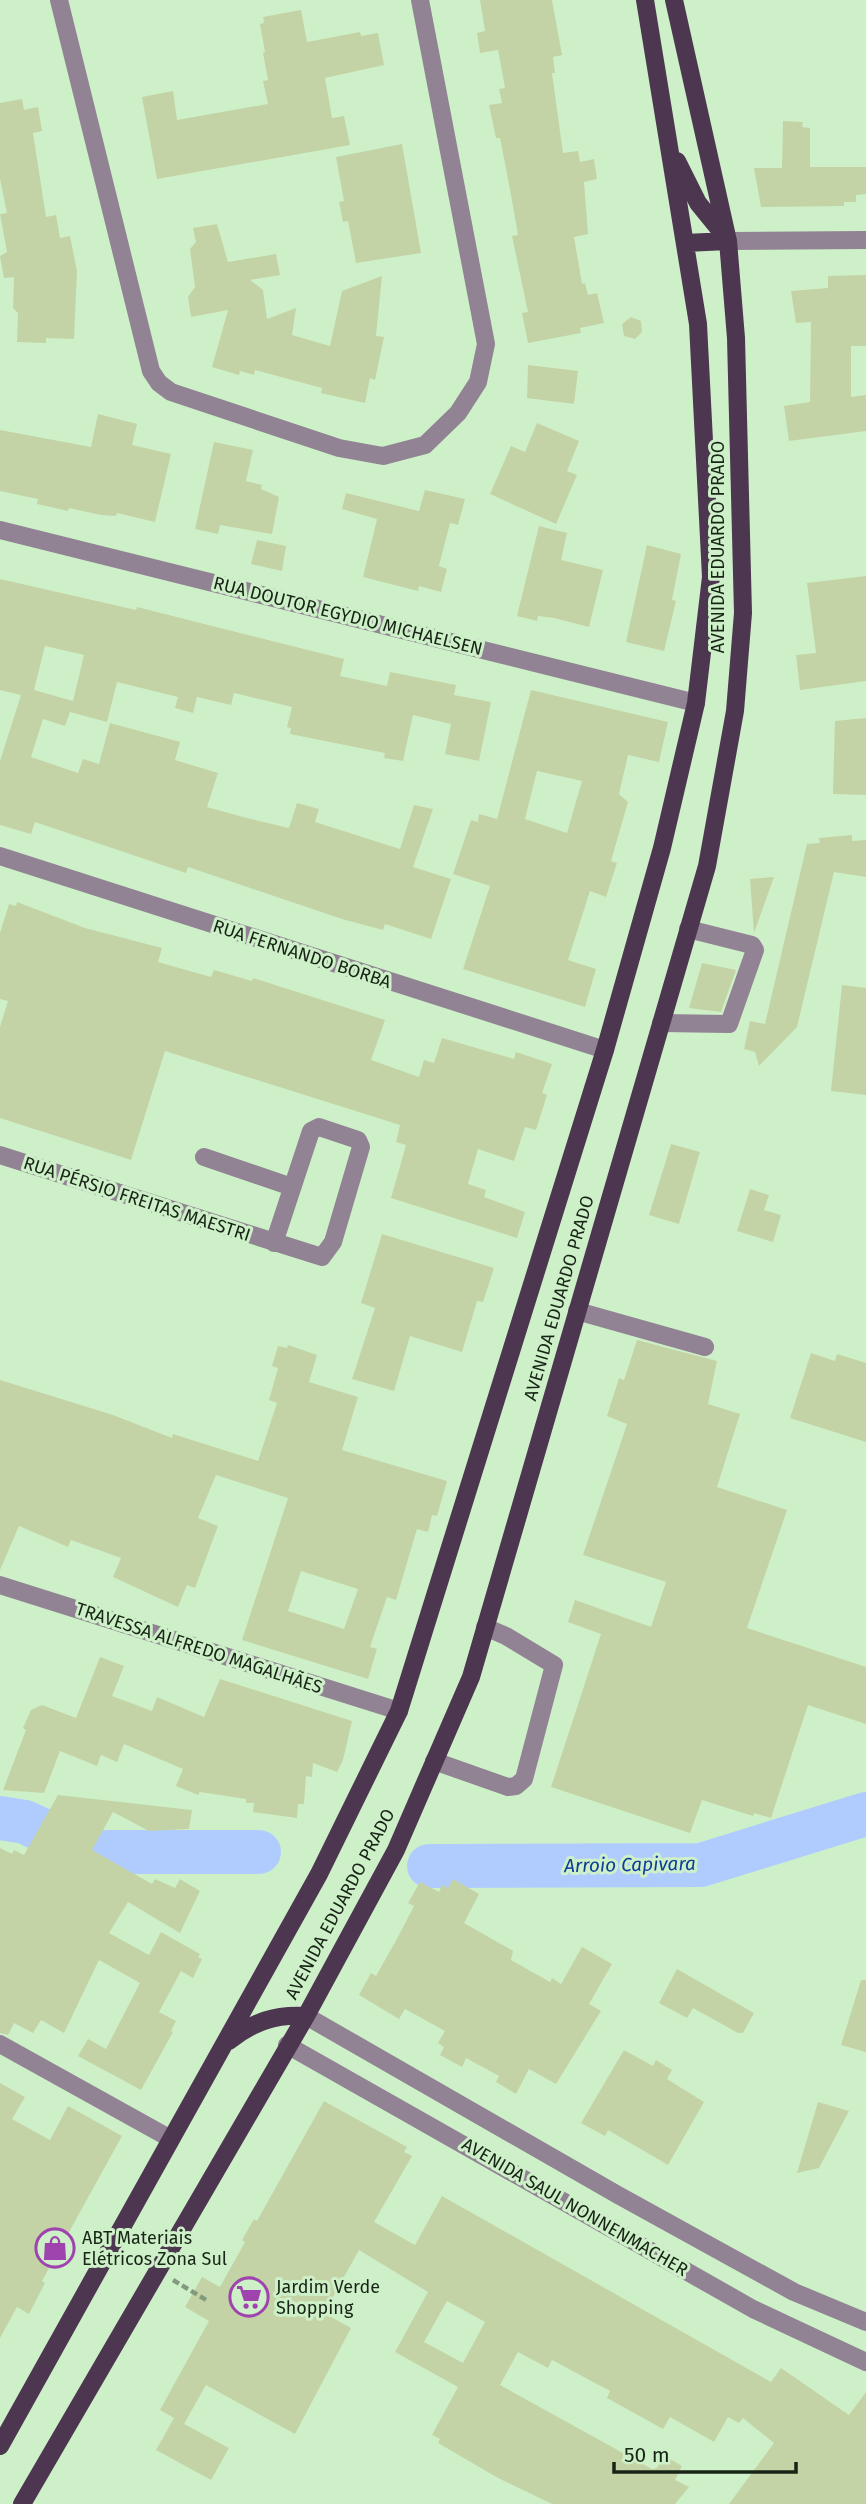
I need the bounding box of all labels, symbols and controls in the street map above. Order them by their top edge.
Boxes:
street label: AVENIDA EDUARDO PRADO [707,441,729,653]
street label: RUA DOUTOR EGYDIO MICHAELSEN [211,572,485,660]
street label: RUA FERNANDO BORBA [210,915,395,993]
street label: RUA PÉRSIO FREITAS MAESTRI [21,1151,254,1246]
street label: AVENIDA EDUARDO PRADO [519,1193,599,1403]
street label: TRAVESSA ALFREDO MAGALHÃES [73,1597,326,1698]
street label: AVENIDA EDUARDO PRADO [280,1805,400,2003]
water label: Arroio Capivara [563,1852,696,1877]
street label: AVENIDA SAUL NONNENMACHER [458,2133,692,2281]
shop icon: ABT Materiais Elétricos Zona Sul [34,2227,76,2269]
place label: ABT Materiais Elétricos Zona Sul [82,2227,227,2270]
supermarket icon: Jardim Verde Shopping [228,2276,270,2318]
place label: Jardim Verde Shopping [276,2276,380,2319]
scale bar [614,2430,796,2474]
text: 50 m [624,2442,670,2468]

